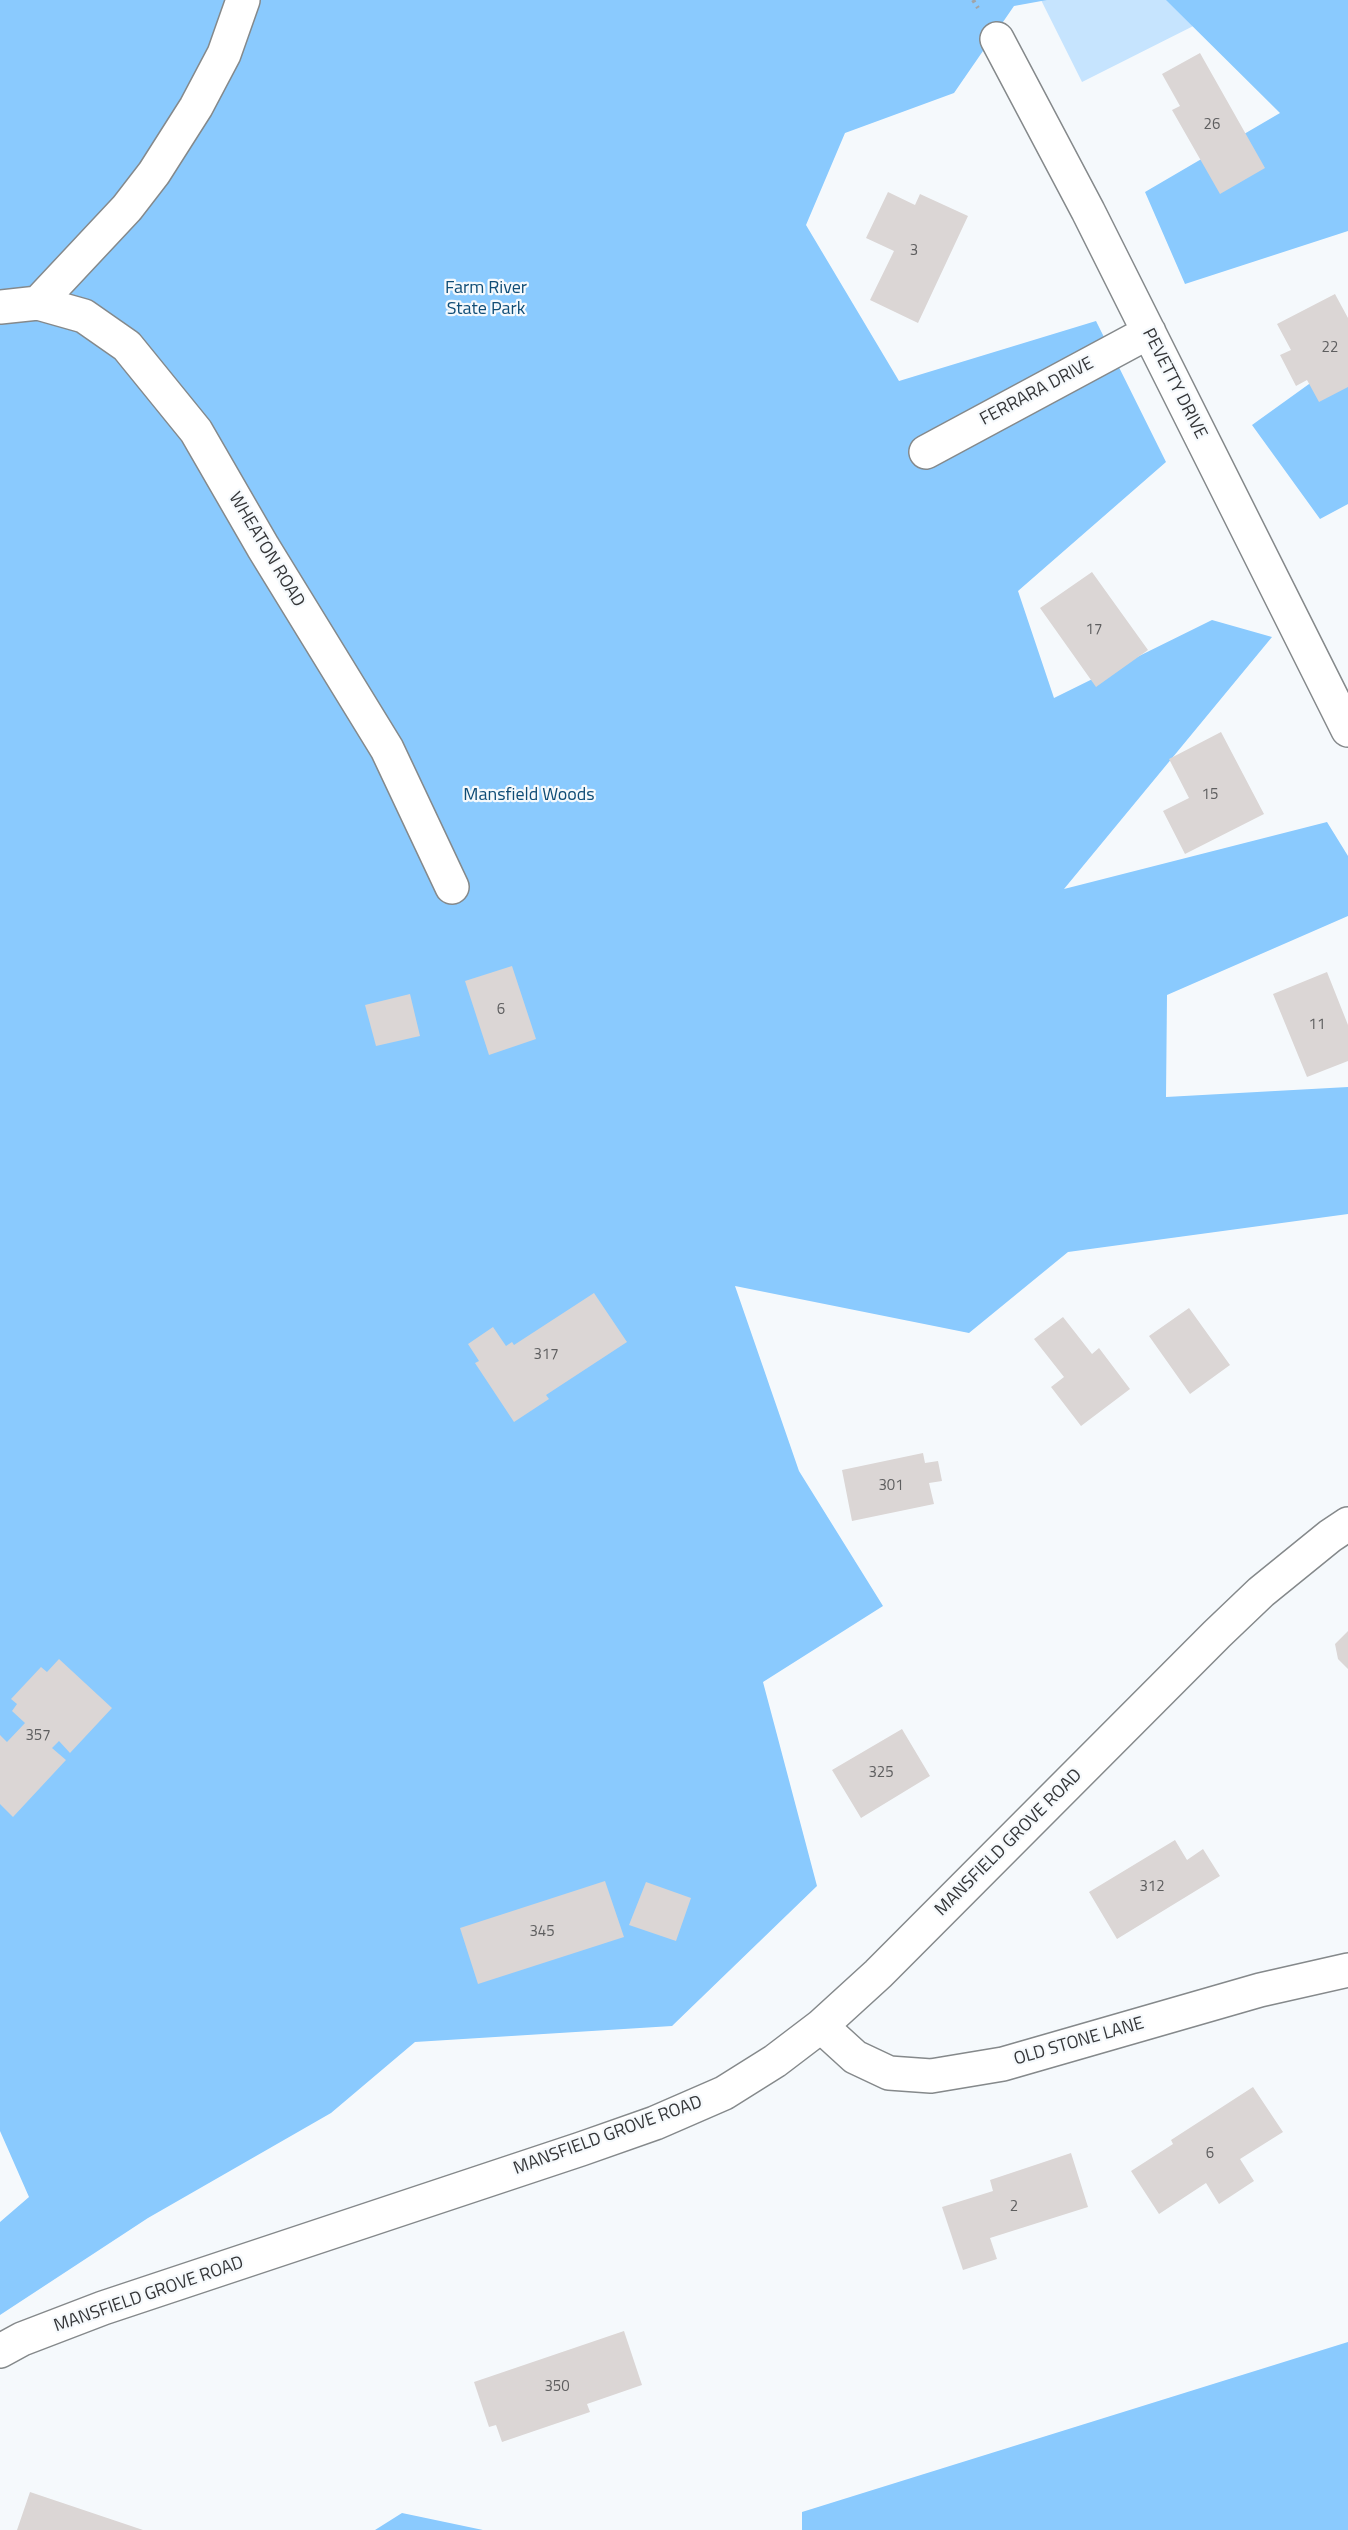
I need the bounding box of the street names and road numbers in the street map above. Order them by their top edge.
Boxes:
street label: PEVETTY DRIVE [1137,325,1211,443]
street label: FERRARA DRIVE [977,353,1097,431]
street label: WHEATON ROAD [223,489,309,611]
street label: MANSFIELD GROVE ROAD [931,1765,1087,1921]
street label: OLD STONE LANE [1011,2013,1147,2071]
street label: MANSFIELD GROVE ROAD [511,2092,705,2180]
street label: MANSFIELD GROVE ROAD [51,2252,247,2338]

